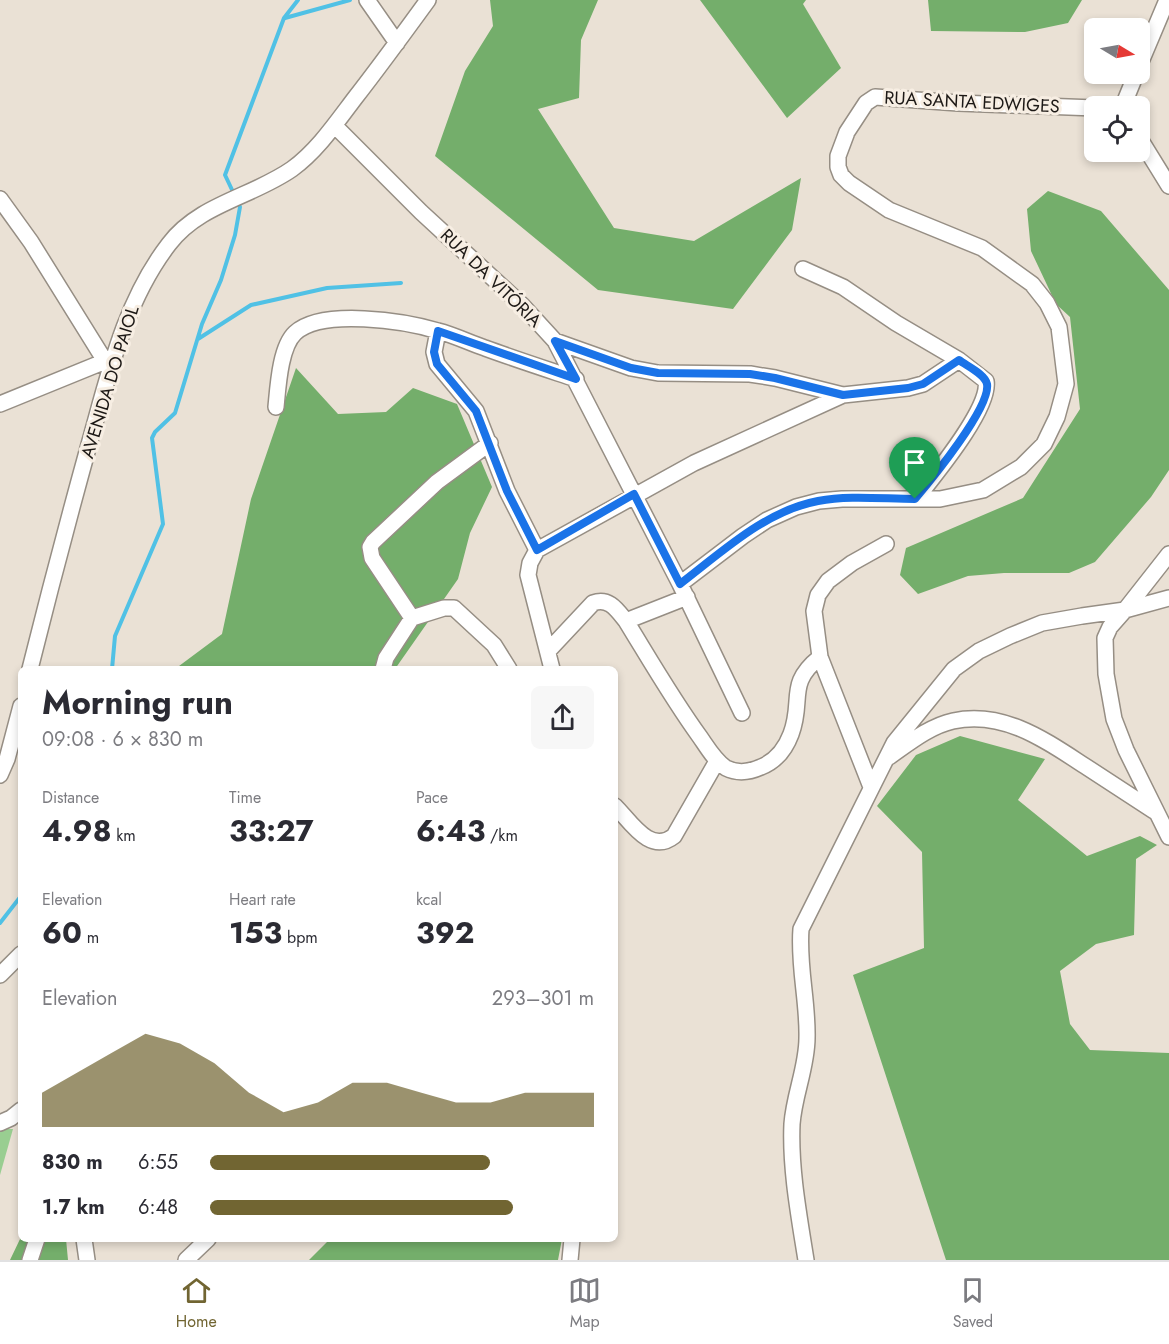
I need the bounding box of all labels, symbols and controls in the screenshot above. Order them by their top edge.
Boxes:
north arrow [1084,18,1150,84]
map controls [1084,18,1150,162]
street label: RUA SANTA EDWIGES [884,84,1061,120]
button: locate [1084,96,1150,162]
street label: RUA DA VITÓRIA [435,223,548,333]
street label: AVENIDA DO PAIOL [74,303,146,461]
pin [889,437,940,499]
icon: arrive [898,446,931,479]
text: Morning run [42,679,233,726]
button: share [531,686,594,749]
text: 09:08 · 6 × 830 m [42,725,203,754]
text: Distance [42,786,99,809]
text: Time [229,786,261,809]
text: Pace [416,786,448,809]
text: 4.98 [42,809,111,852]
text: 33:27 [229,809,314,852]
text: 6:43 [416,809,485,852]
text: km [111,824,136,847]
text: /km [485,824,518,847]
text: Elevation [42,888,102,911]
text: Heart rate [229,888,296,911]
text: kcal [416,888,442,911]
text: 60 [42,911,82,954]
text: 153 [229,911,282,954]
text: 392 [416,911,474,954]
text: m [82,926,99,949]
text: bpm [282,926,318,949]
text: Elevation [42,984,117,1013]
text: 293–301 m [492,984,594,1013]
text: 830 m [42,1148,103,1177]
text: 6:55 [138,1148,178,1177]
text: 1.7 km [42,1193,105,1222]
text: 6:48 [138,1193,178,1222]
tab: Home [176,1274,217,1333]
tab: Map [568,1274,601,1333]
tab: Saved [953,1274,993,1333]

